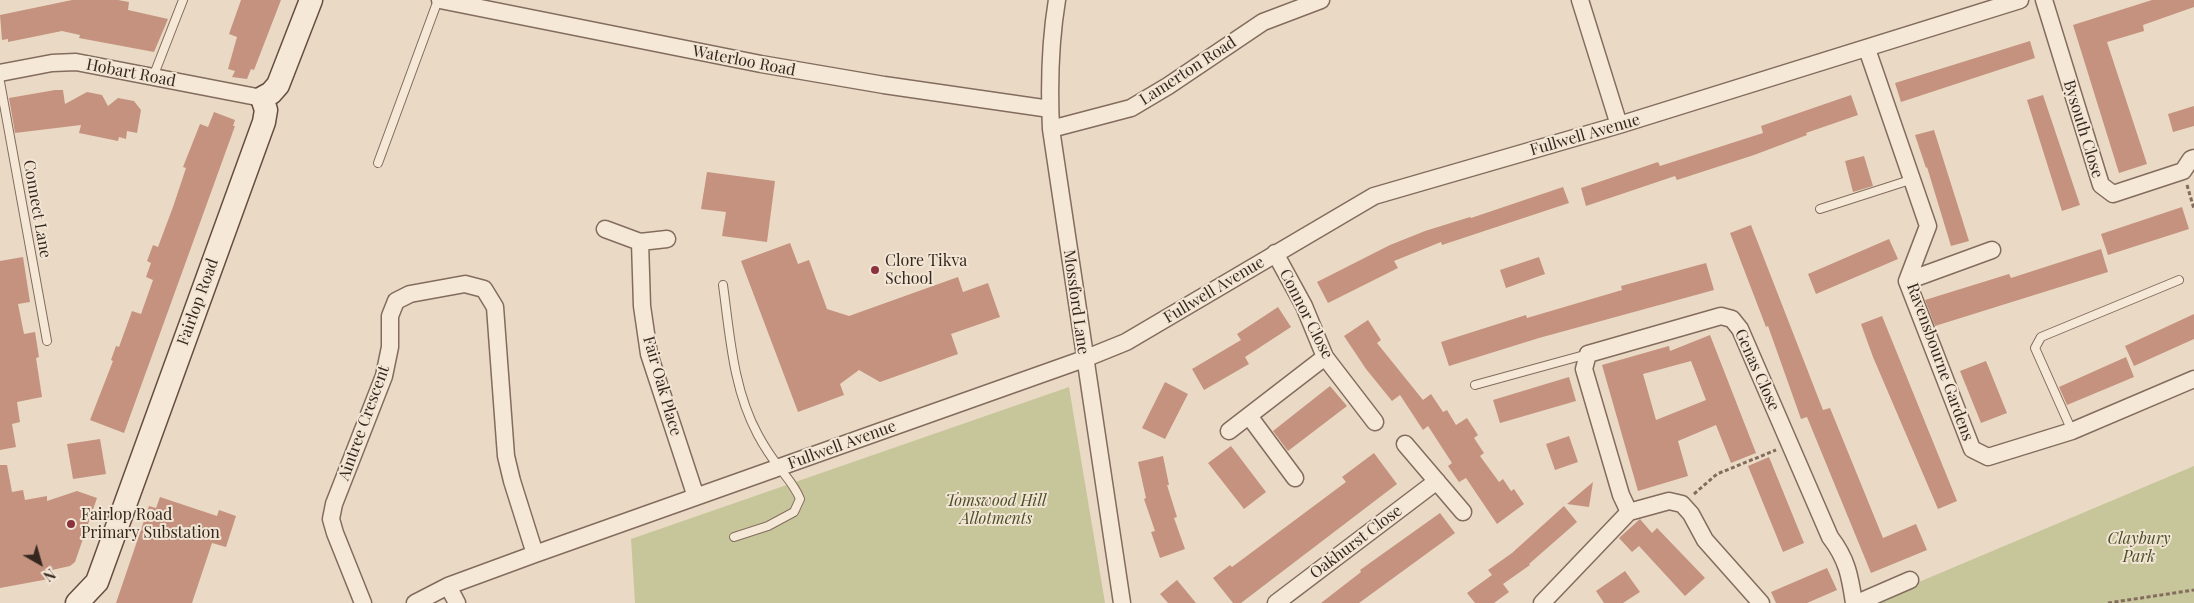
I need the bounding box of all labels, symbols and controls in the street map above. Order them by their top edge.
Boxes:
street label: Lamerton Road [1136,33,1240,109]
street label: Waterloo Road [691,42,797,80]
street label: Hobart Road [85,55,177,91]
street label: Bysouth Close [2059,78,2107,180]
street label: Fullwell Avenue [1528,110,1642,160]
street label: Connect Lane [19,158,55,260]
street label: Mossford Lane [1059,248,1093,356]
place label: Clore Tikva School [885,251,967,289]
street label: Fullwell Avenue [1160,252,1268,328]
street label: Fairlop Road [173,256,223,348]
marker: Clore Tikva School [869,264,881,276]
street label: Connor Close [1275,266,1337,362]
street label: Ravensbourne Gardens [1902,280,1978,444]
street label: Genas Close [1730,326,1784,414]
street label: Fair Oak Place [639,334,685,438]
street label: Aintree Crescent [334,363,394,483]
street label: Fullwell Avenue [785,417,899,473]
park label: Tomswood Hill Allotments [946,491,1046,529]
street label: Oakhurst Close [1306,501,1406,583]
place label: Fairlop Road Primary Substation [81,505,220,543]
marker: Fairlop Road Primary Substation [65,518,77,530]
park label: Claybury Park [2108,529,2170,567]
north arrow [15,538,65,588]
text: N [40,565,59,586]

